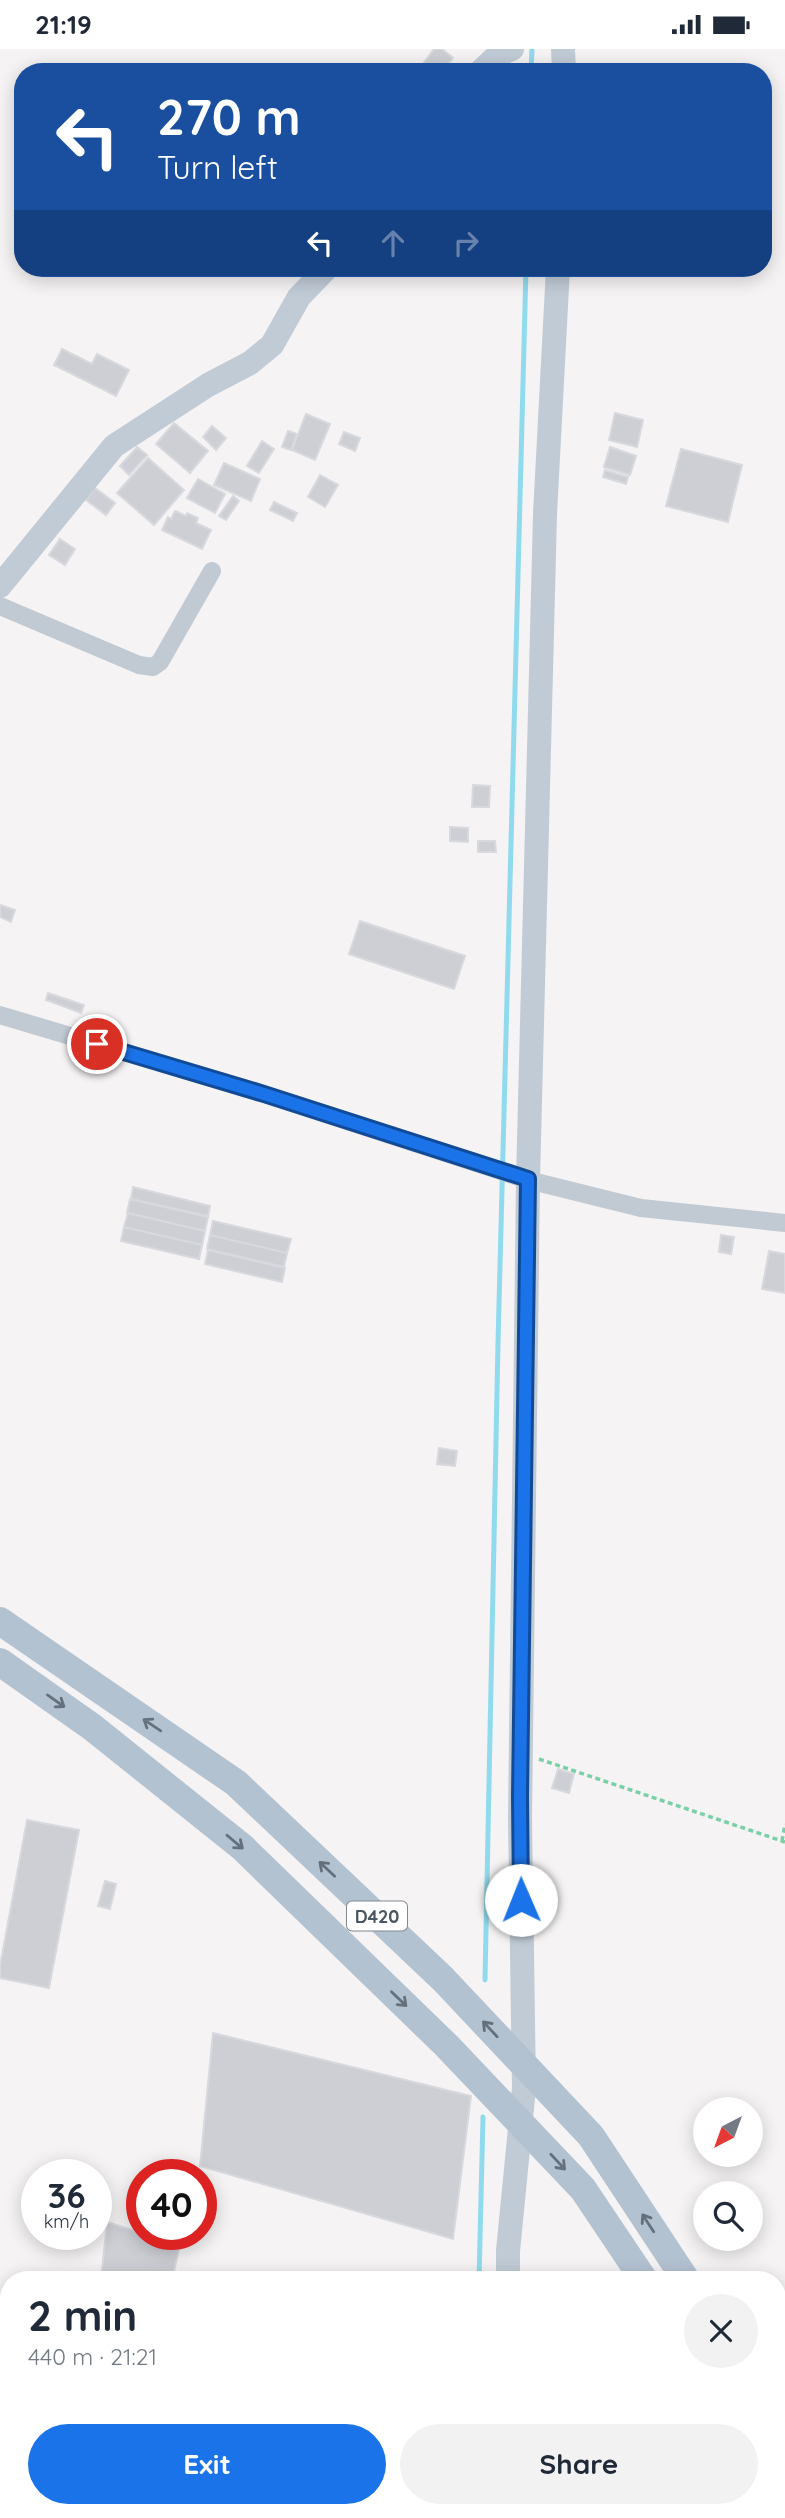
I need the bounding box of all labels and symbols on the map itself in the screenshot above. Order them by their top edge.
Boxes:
pin [67,1014,127,1074]
one-way arrow [46,1694,65,1708]
one-way arrow [143,1718,162,1732]
one-way arrow [226,1834,244,1849]
one-way arrow [319,1861,336,1878]
position arrow [484,1863,558,1937]
road number: D420 [347,1902,407,1931]
one-way arrow [390,1991,407,2008]
one-way arrow [481,2020,498,2037]
north arrow [693,2097,763,2167]
one-way arrow [549,2153,566,2170]
speed limit sign: 40 [126,2159,217,2250]
one-way arrow [641,2214,656,2233]

